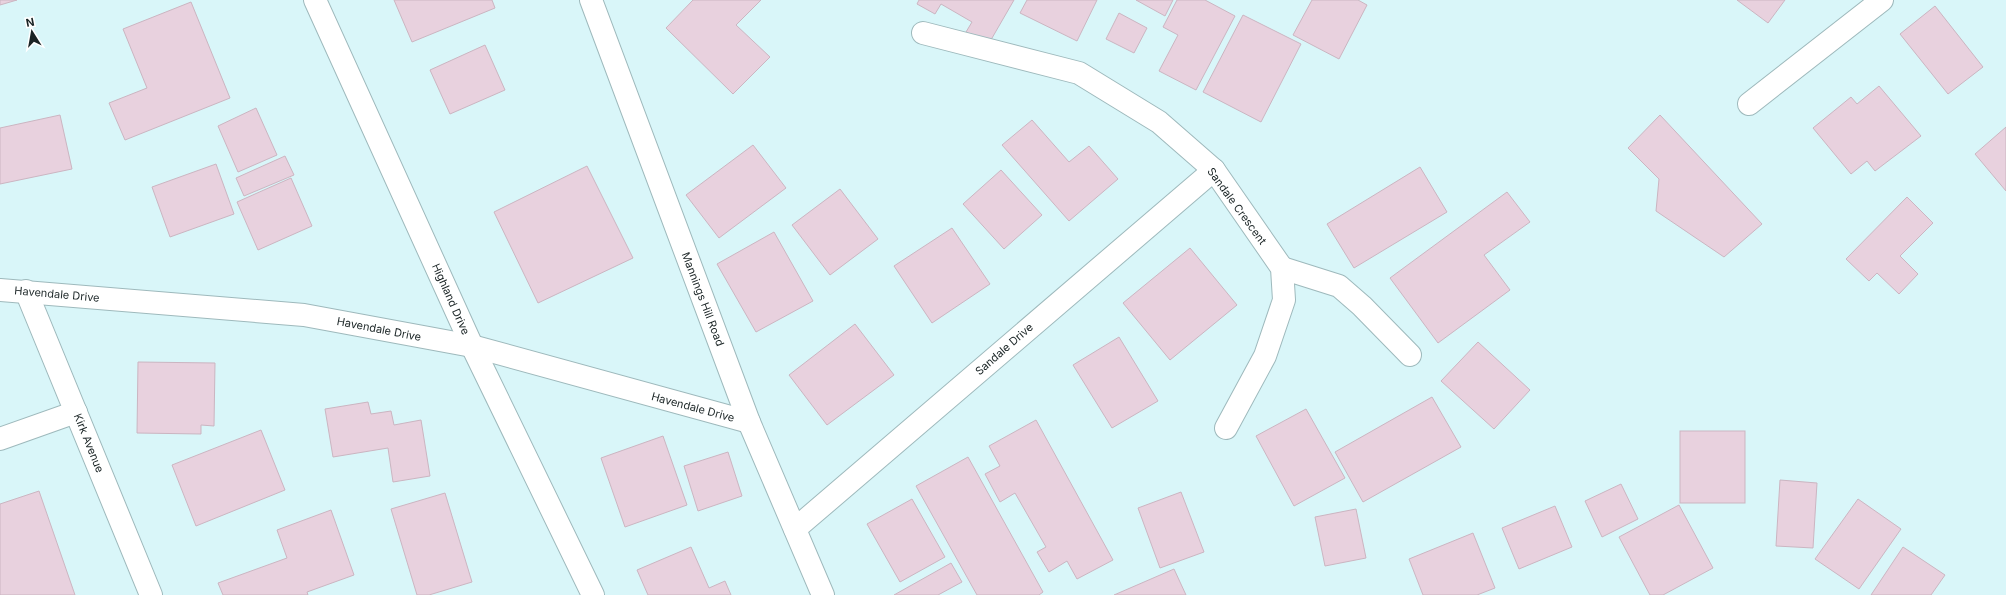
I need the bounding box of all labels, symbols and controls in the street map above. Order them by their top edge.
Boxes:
north arrow [12,12,52,52]
text: N [25,15,36,30]
street label: Sandale Crescent [1204,165,1270,248]
street label: Mannings Hill Road [679,250,727,348]
street label: Highland Drive [429,261,473,337]
street label: Havendale Drive [14,283,100,305]
street label: Havendale Drive [336,314,422,344]
street label: Sandale Drive [972,320,1036,378]
street label: Havendale Drive [650,389,736,425]
street label: Kirk Avenue [71,411,107,475]

